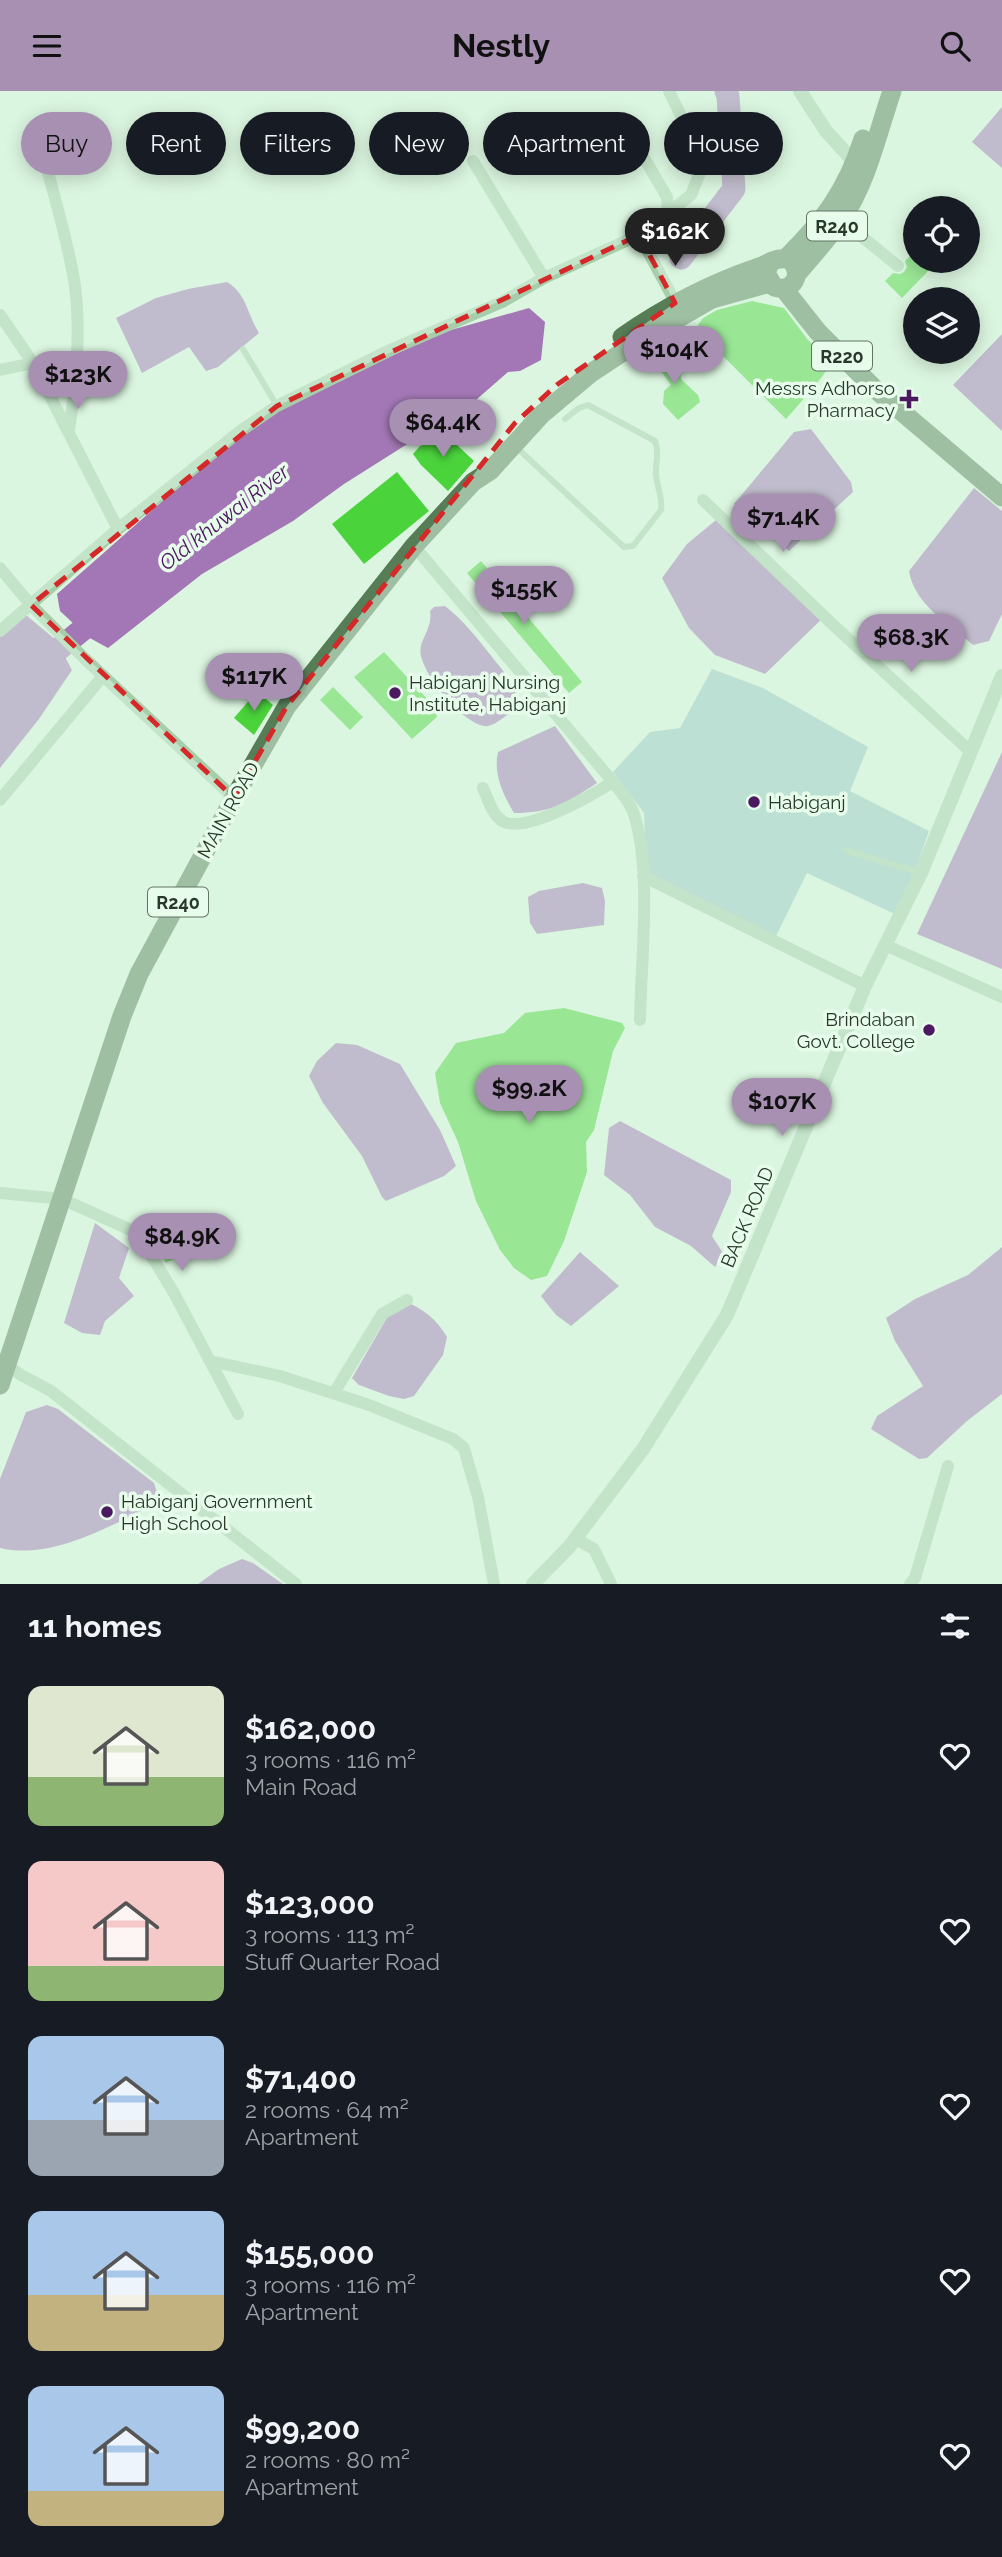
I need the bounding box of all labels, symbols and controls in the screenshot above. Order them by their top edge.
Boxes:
icon: menu [28,27,66,65]
text: Nestly [452,27,550,64]
icon: search [936,27,974,65]
chip: Buy [21,112,112,175]
chip: Rent [126,112,226,175]
chip: Filters [240,112,355,175]
chip: New [369,112,469,175]
chip: Apartment [483,112,650,175]
chip: House [664,112,783,175]
map controls [903,196,980,364]
button: locate [903,196,980,273]
pin: $162K [626,209,724,268]
road number: R240 [807,211,867,241]
text: $162K [641,217,709,244]
button: layers [903,287,980,364]
pin: $104K [625,327,723,386]
text: $104K [640,335,708,362]
road number: R220 [812,341,872,370]
pin: $123K [29,351,127,411]
text: $123K [44,360,112,387]
place label: Messrs Adhorso Pharmacy [755,377,895,421]
marker: Messrs Adhorso Pharmacy [901,391,917,407]
pin: $64.4K [386,399,500,459]
text: $64.4K [405,408,481,435]
water label: Old khuwai River [154,458,294,575]
pin: $71.4K [726,495,840,554]
text: $71.4K [747,503,819,530]
pin: $155K [475,567,573,626]
text: $155K [491,575,557,602]
pin: $68.3K [854,615,968,674]
text: $68.3K [873,623,949,650]
pin: $117K [205,653,303,713]
text: $117K [221,662,287,689]
place label: Habiganj Nursing Institute, Habiganj [409,671,566,715]
marker: Habiganj Nursing Institute, Habiganj [387,685,403,701]
street label: MAIN ROAD [193,758,263,862]
place label: Habiganj [768,791,846,813]
marker: Habiganj [746,794,762,810]
road number: R240 [148,887,208,917]
place label: Brindaban Govt. College [797,1008,915,1052]
marker: Brindaban Govt. College [921,1022,937,1038]
pin: $99.2K [472,1065,586,1125]
text: $99.2K [491,1074,567,1101]
pin: $107K [733,1079,831,1138]
text: $107K [748,1087,816,1114]
street label: BACK ROAD [716,1163,778,1271]
pin: $84.9K [125,1213,239,1273]
text: $84.9K [144,1222,220,1249]
place label: Habiganj Government High School [121,1490,313,1534]
marker: Habiganj Government High School [99,1504,115,1520]
icon: filters [936,1607,974,1645]
text: 11 homes [28,1609,162,1644]
text: $162,000 [245,1711,376,1746]
icon: home [84,1714,168,1798]
icon: heart [936,1737,974,1775]
text: 3 rooms · 116 m² [245,1746,416,1773]
text: Main Road [245,1773,357,1800]
text: $123,000 [245,1886,375,1921]
icon: home [84,1889,168,1973]
icon: heart [936,1912,974,1950]
text: 3 rooms · 113 m² [245,1921,414,1948]
text: Stuff Quarter Road [245,1948,440,1975]
text: $71,400 [245,2061,357,2096]
icon: home [84,2064,168,2148]
icon: heart [936,2087,974,2125]
text: 2 rooms · 64 m² [245,2096,409,2123]
text: Apartment [245,2123,359,2150]
text: $155,000 [245,2236,374,2271]
icon: home [84,2239,168,2323]
icon: heart [936,2262,974,2300]
text: 3 rooms · 116 m² [245,2271,416,2298]
text: Apartment [245,2298,359,2325]
text: $99,200 [245,2411,360,2446]
icon: home [84,2414,168,2498]
icon: heart [936,2437,974,2475]
text: 2 rooms · 80 m² [245,2446,410,2473]
text: Apartment [245,2473,359,2500]

